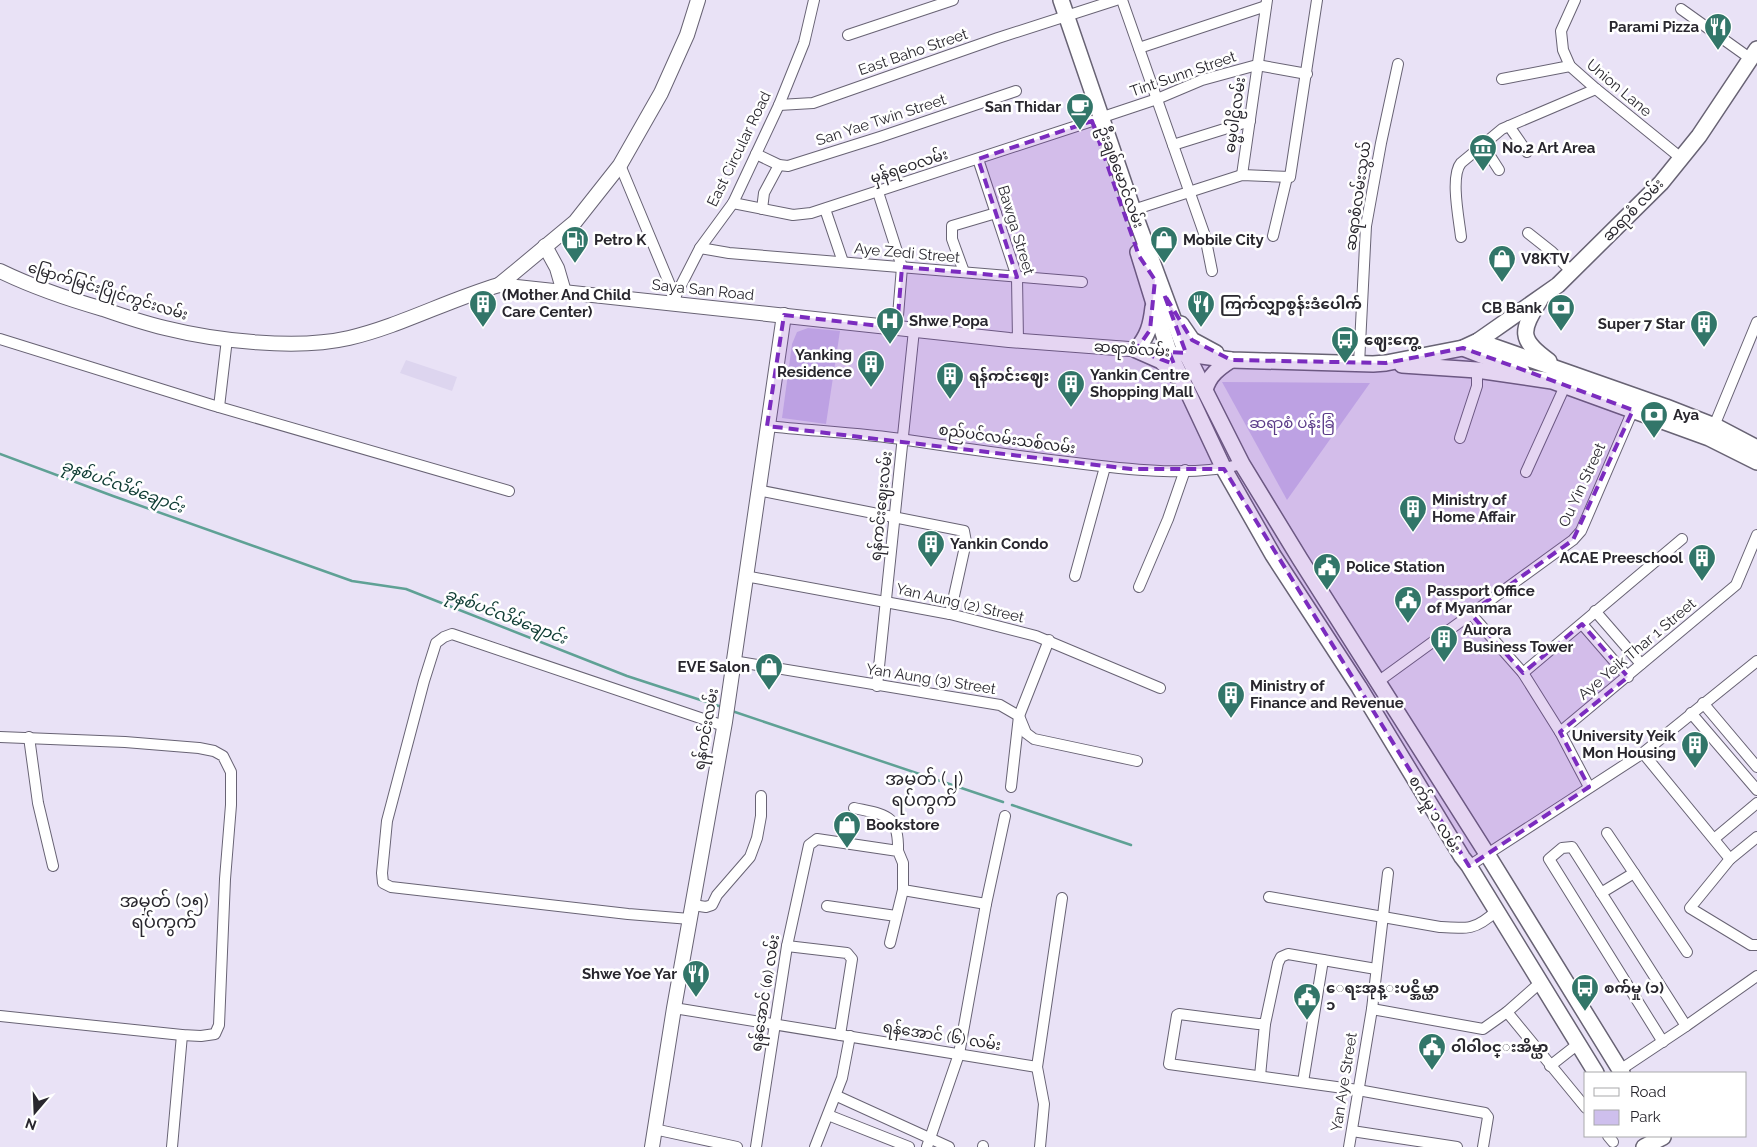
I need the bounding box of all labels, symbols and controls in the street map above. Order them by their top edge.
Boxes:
restaurant icon: Parami Pizza [1703,12,1733,51]
place label: Parami Pizza [1609,18,1699,36]
street label: East Baho Street [856,25,970,79]
street label: Tint Sunn Street [1128,47,1238,101]
street label: Union Lane [1583,56,1655,120]
street label: ဓမ္မပါဠိလမ်း [1220,76,1253,155]
street label: East Circular Road [703,88,775,210]
street label: San Yae Twin Street [814,90,948,150]
cafe icon: San Thidar [1065,92,1095,131]
place label: San Thidar [985,98,1061,116]
street label: ဦးချစ်မောင်လမ်း [1091,123,1149,232]
museum icon: No.2 Art Area [1468,133,1498,172]
place label: No.2 Art Area [1502,139,1596,157]
street label: ဆရာစံလမ်းသွယ် [1340,140,1378,252]
street label: မှန်ရဝေလမ်း [868,144,951,190]
street label: ဆရာစံ လမ်း [1598,174,1669,247]
street label: Bawga Street [994,183,1038,277]
fuel station icon: Petro K [560,225,590,264]
shop icon: Mobile City [1149,225,1179,264]
place label: Petro K [594,231,647,249]
place label: Mobile City [1183,231,1264,249]
street label: Aye Zedi Street [853,239,961,267]
shop icon: V8KTV [1487,244,1517,283]
place label: V8KTV [1521,250,1570,268]
street label: မြောက်မြင်းပြိုင်ကွင်းလမ်း [25,257,190,327]
street label: Saya San Road [651,276,755,304]
place label: (Mother And Child Care Center) [502,286,631,321]
building icon: (Mother And Child Care Center) [468,289,498,328]
restaurant icon: ကြက်လျှာစွန်းဒံပေါက် [1186,289,1216,328]
bank icon: CB Bank [1546,293,1576,332]
place label: ကြက်လျှာစွန်းဒံပေါက် [1220,294,1362,316]
place label: CB Bank [1482,299,1543,317]
hospital icon: Shwe Popa [875,306,905,345]
building icon: Super 7 Star [1689,309,1719,348]
place label: Shwe Popa [909,312,989,330]
place label: Super 7 Star [1598,315,1685,333]
bus stop icon: ဈေးကွေ့ [1330,325,1360,364]
place label: ဈေးကွေ့ [1364,331,1421,352]
street label: ဆရာစံလမ်း [1093,336,1171,364]
place label: Yanking Residence [777,346,852,381]
building icon: Yanking Residence [856,349,886,388]
building icon: ရန်ကင်းဈေး [935,361,965,400]
place label: ရန်ကင်းဈေး [969,366,1049,388]
place label: Yankin Centre Shopping Mall [1090,366,1194,401]
building icon: Yankin Centre Shopping Mall [1056,369,1086,408]
bank icon: Aya [1639,400,1669,439]
place label: Aya [1673,406,1700,424]
park label: ဆရာစံ ပန်းခြံ [1249,413,1335,435]
street label: စည်ပင်လမ်းသစ်လမ်း [937,419,1077,460]
street label: Ou Yin Street [1555,440,1609,530]
street label: ရန်ကင်းဈေးလမ်း [865,450,899,562]
water label: ခုနစ်ပင်လိမ်ချောင်း [58,453,189,521]
place label: Ministry of Home Affair [1432,491,1516,526]
building icon: Ministry of Home Affair [1398,494,1428,533]
building icon: Yankin Condo [916,529,946,568]
place label: Yankin Condo [950,535,1048,553]
building icon: ACAE Preeschool [1687,543,1717,582]
place label: ACAE Preeschool [1560,549,1683,567]
public building icon: Police Station [1312,552,1342,591]
place label: Police Station [1346,558,1445,576]
street label: Yan Aung (2) Street [894,580,1026,626]
water label: ခုနစ်ပင်လိမ်ချောင်း [441,582,572,652]
place label: Passport Office of Myanmar [1427,582,1535,617]
public building icon: Passport Office of Myanmar [1393,585,1423,624]
street label: Aye Yeik Thar 1 Street [1575,595,1699,703]
place label: Aurora Business Tower [1463,621,1574,656]
building icon: Aurora Business Tower [1429,624,1459,663]
shop icon: EVE Salon [754,652,784,691]
place label: EVE Salon [678,658,750,676]
street label: Yan Aung (3) Street [865,660,997,698]
place label: Ministry of Finance and Revenue [1250,677,1404,712]
building icon: Ministry of Finance and Revenue [1216,680,1246,719]
street label: ရန်ကင်းလမ်း [689,686,725,772]
place label: University Yeik Mon Housing [1572,727,1677,762]
building icon: University Yeik Mon Housing [1680,730,1710,769]
district label: အမှတ် (၂) ရပ်ကွက် [885,766,963,815]
street label: စက်မှု ၁ လမ်း [1402,772,1466,857]
shop icon: Bookstore [832,810,862,849]
place label: Bookstore [866,816,940,834]
district label: အမှတ် (၁၅) ရပ်ကွက် [119,888,209,937]
street label: ရန်အောင် (၈) လမ်း [746,933,786,1053]
restaurant icon: Shwe Yoe Yar [681,959,711,998]
place label: Shwe Yoe Yar [582,965,677,983]
bus stop icon: စက်မှု (၁) [1570,973,1600,1012]
place label: ေရႊအုန္းပင္အိမ္ယာ ၁ [1326,978,1439,1014]
place label: စက်မှု (၁) [1604,978,1664,1000]
public building icon: ေရႊအုန္းပင္အိမ္ယာ ၁ [1292,982,1322,1021]
street label: ရန်အောင် (၆) လမ်း [881,1017,1003,1057]
street label: Yan Aye Street [1327,1031,1361,1133]
public building icon: ဝါဝါဝင္းအိမ္ယာ [1417,1032,1447,1071]
place label: ဝါဝါဝင္းအိမ္ယာ [1451,1037,1548,1059]
legend [1584,1072,1747,1137]
text: Road [1630,1083,1666,1101]
north arrow [10,1087,60,1137]
text: Park [1630,1108,1661,1126]
text: N [23,1115,38,1134]

